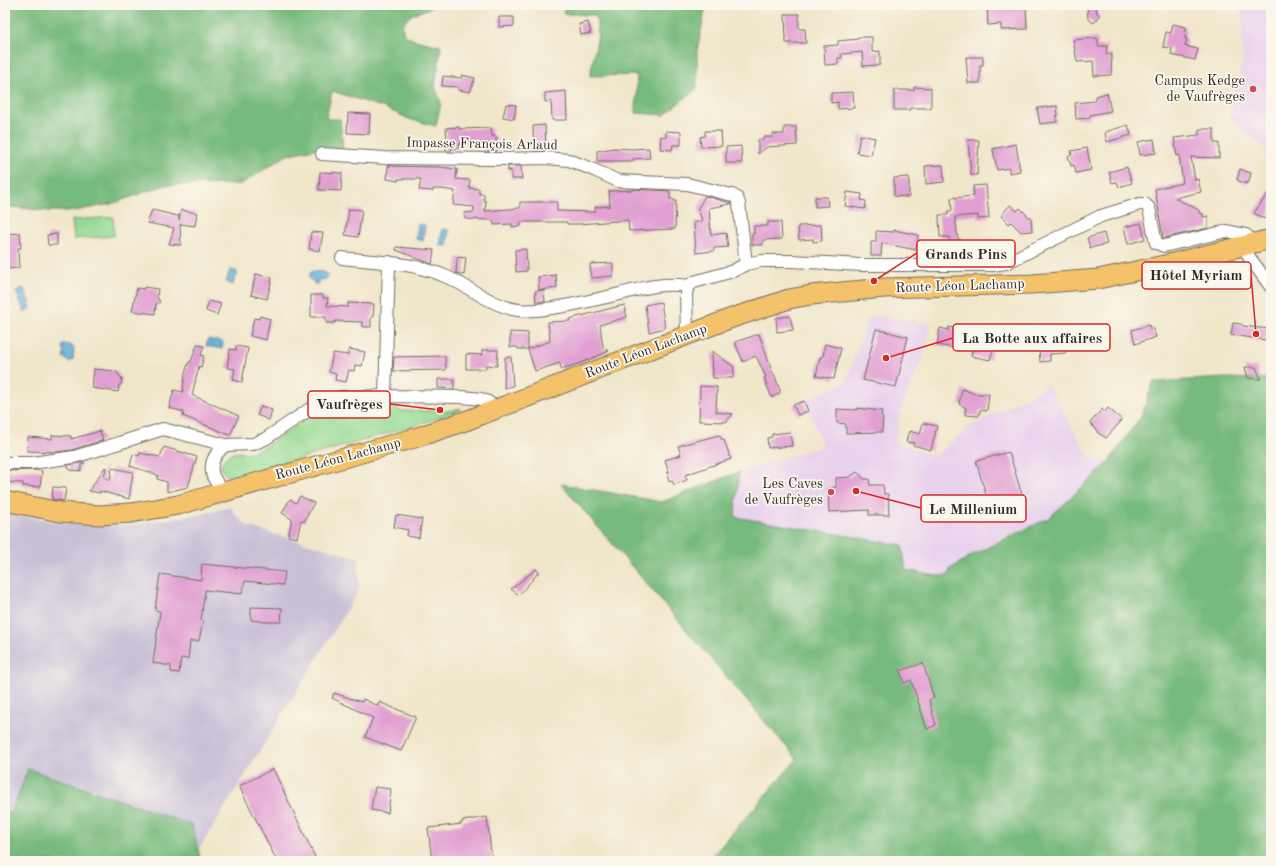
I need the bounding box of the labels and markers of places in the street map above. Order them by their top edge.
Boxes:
place label: Campus Kedge de Vaufrèges [1155,74,1245,104]
marker: Campus Kedge de Vaufrèges [1248,84,1258,94]
callout: Grands Pins [917,240,1015,267]
callout: Hôtel Myriam [1142,262,1251,289]
callout: La Botte aux affaires [953,324,1110,351]
callout: Vaufrèges [308,391,390,418]
place label: Les Caves de Vaufrèges [744,477,823,507]
marker: Les Caves de Vaufrèges [826,487,836,497]
callout: Le Millenium [921,495,1026,522]

